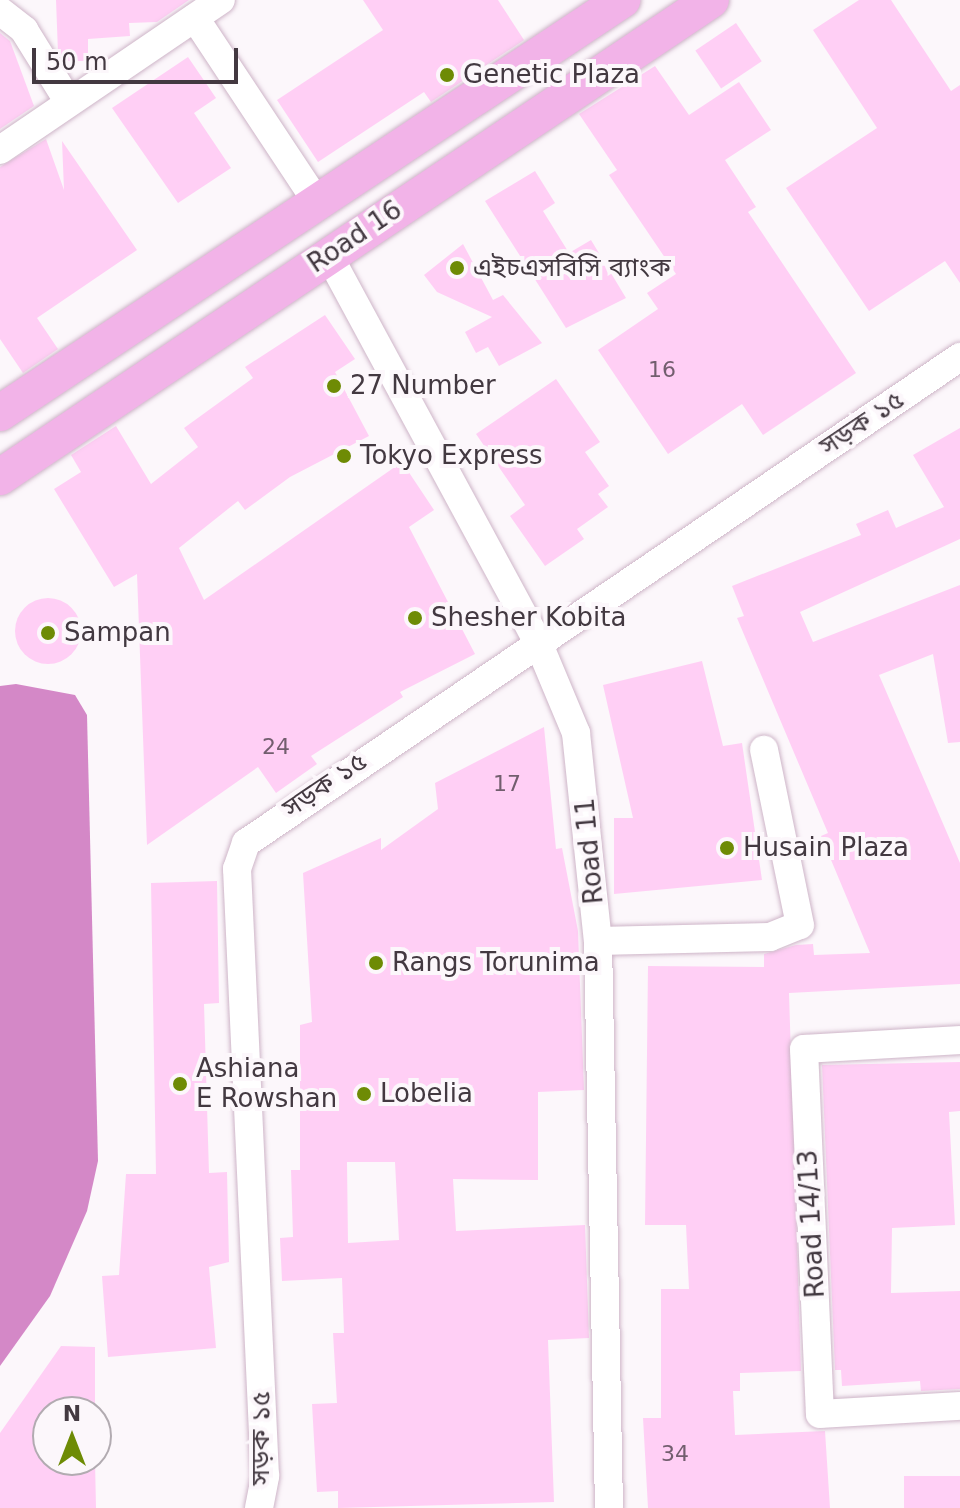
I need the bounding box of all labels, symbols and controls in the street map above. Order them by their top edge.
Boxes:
scale bar [36,32,242,82]
text: 50 m [46,48,108,76]
place label: Genetic Plaza [463,59,640,91]
marker: Genetic Plaza [438,66,456,84]
street label: Road 16 [302,194,408,280]
place label: এইচএসবিসি ব্যাংক [473,252,671,284]
marker: এইচএসবিসি ব্যাংক [448,259,466,277]
house number: 16 [648,357,676,383]
place label: 27 Number [350,370,496,402]
marker: 27 Number [325,377,343,395]
street label: সড়ক ১৫ [814,384,910,462]
place label: Tokyo Express [360,440,543,472]
marker: Tokyo Express [335,447,353,465]
place label: Shesher Kobita [431,602,626,634]
marker: Shesher Kobita [406,609,424,627]
place label: Sampan [64,617,171,649]
marker: Sampan [39,624,57,642]
house number: 24 [262,734,290,760]
street label: সড়ক ১৫ [277,746,373,824]
house number: 17 [493,771,521,797]
street label: Road 11 [570,797,610,905]
place label: Husain Plaza [743,832,909,864]
marker: Husain Plaza [718,839,736,857]
place label: Rangs Torunima [392,947,600,979]
marker: Rangs Torunima [367,954,385,972]
place label: Ashiana E Rowshan [196,1053,337,1114]
marker: Ashiana E Rowshan [171,1075,189,1093]
place label: Lobelia [380,1078,473,1110]
marker: Lobelia [355,1085,373,1103]
street label: Road 14/13 [793,1149,831,1299]
street label: সড়ক ১৫ [245,1391,277,1485]
north arrow [32,1396,112,1476]
text: N [63,1401,81,1426]
house number: 34 [661,1441,689,1467]

